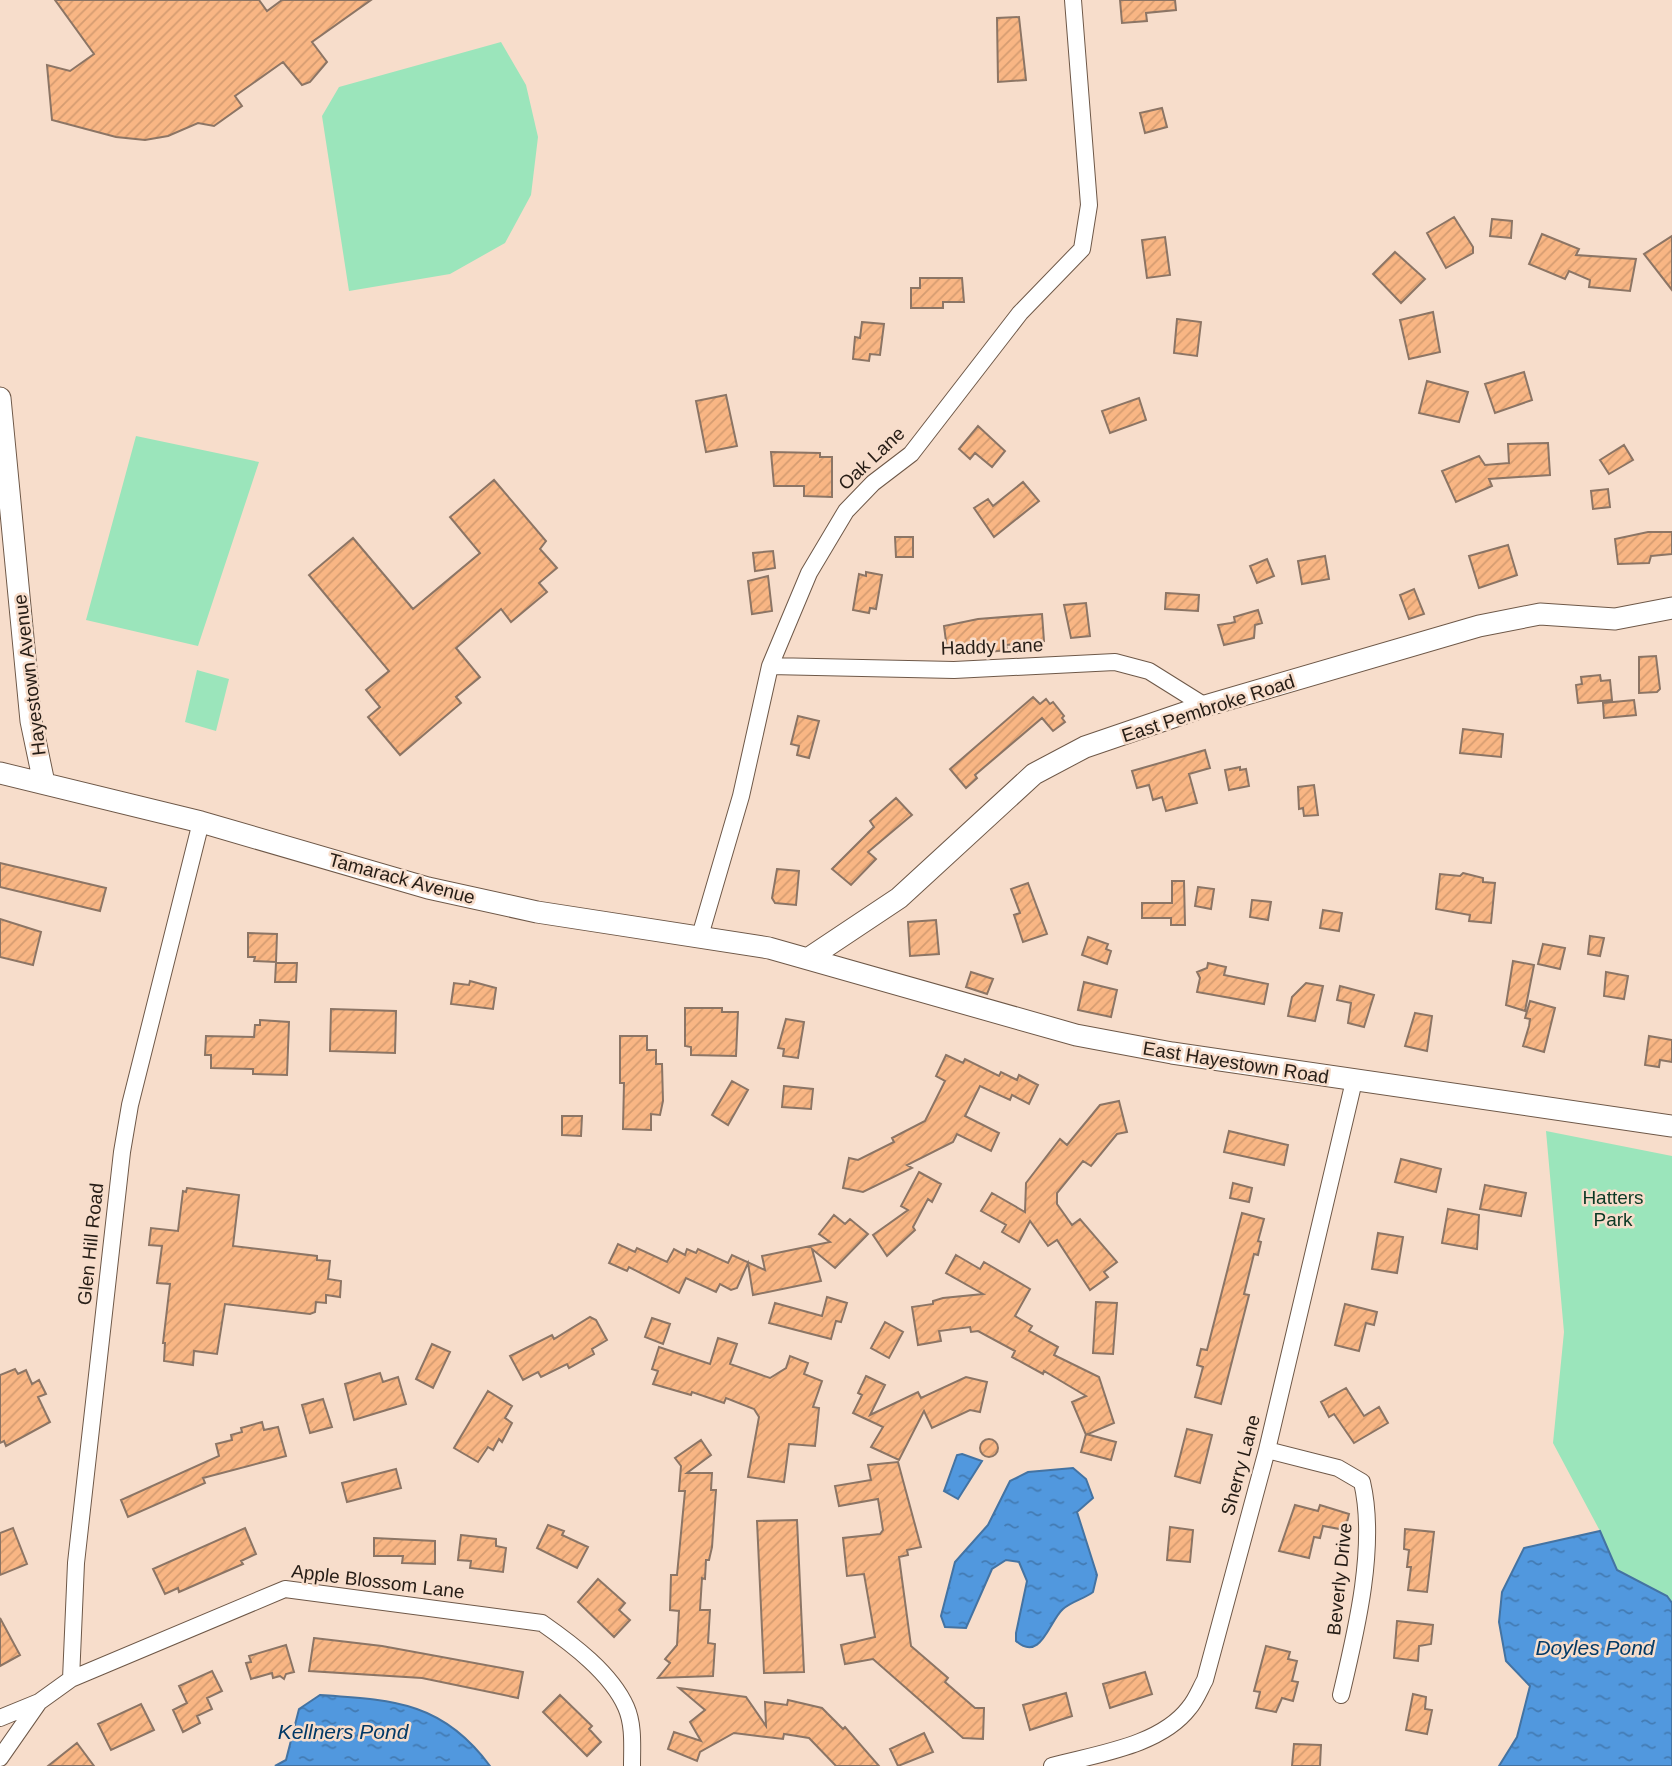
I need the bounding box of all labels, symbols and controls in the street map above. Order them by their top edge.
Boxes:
street label: Oak Lane [834,423,909,494]
street label: Hayestown Avenue [9,593,50,757]
street label: Haddy Lane [940,634,1044,659]
street label: East Pembroke Road [1119,671,1297,746]
street label: Tamarack Avenue [326,849,477,908]
street label: East Hayestown Road [1141,1037,1330,1088]
street label: Glen Hill Road [74,1182,107,1306]
park label: Hatters Park [1582,1187,1644,1230]
street label: Sherry Lane [1217,1412,1264,1518]
street label: Beverly Drive [1323,1522,1356,1636]
street label: Apple Blossom Lane [290,1560,466,1603]
water label: Doyles Pond [1535,1636,1656,1659]
water label: Kellners Pond [278,1720,410,1743]

